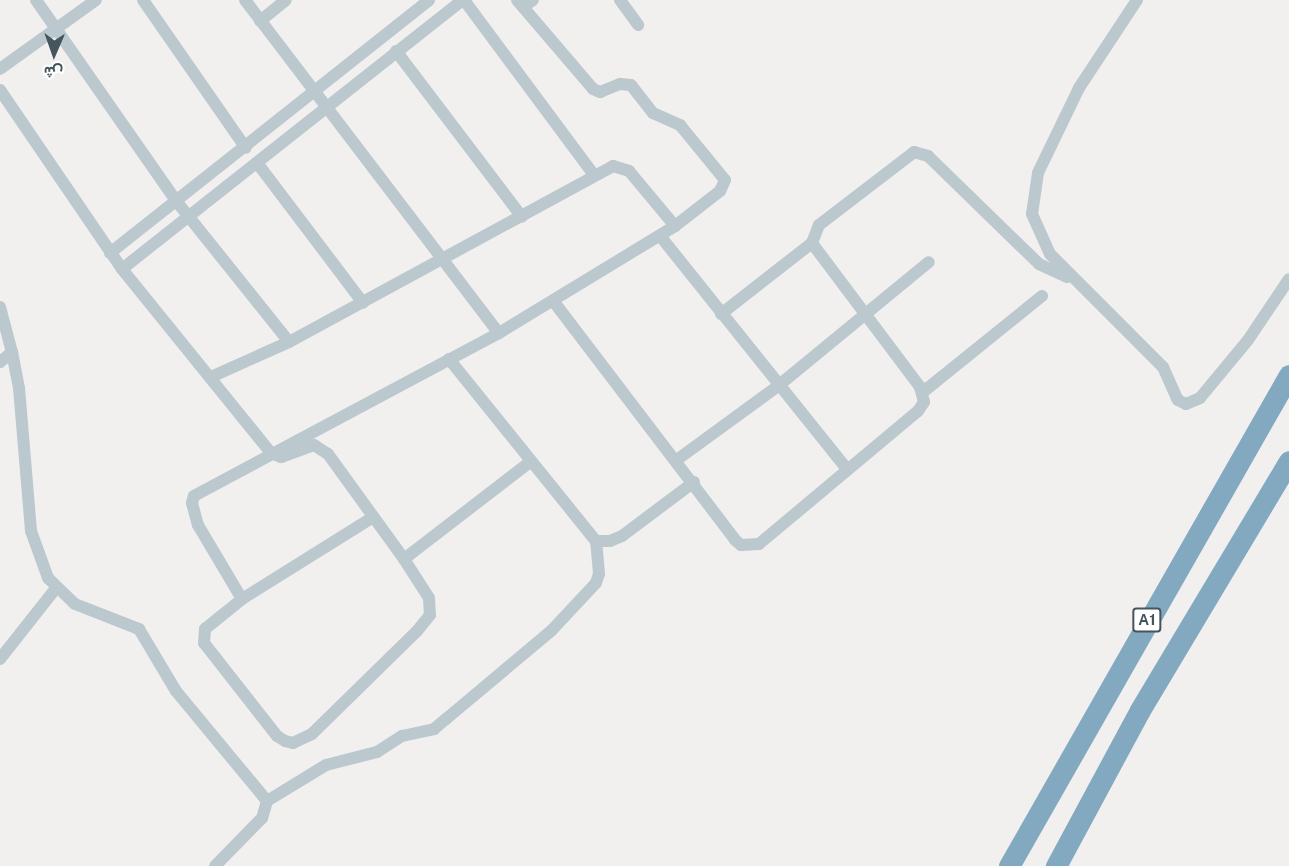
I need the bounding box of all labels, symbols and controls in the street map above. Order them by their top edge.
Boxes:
north arrow [24,24,84,84]
text: ش [43,63,63,82]
road number: A1 [1132,608,1162,632]

